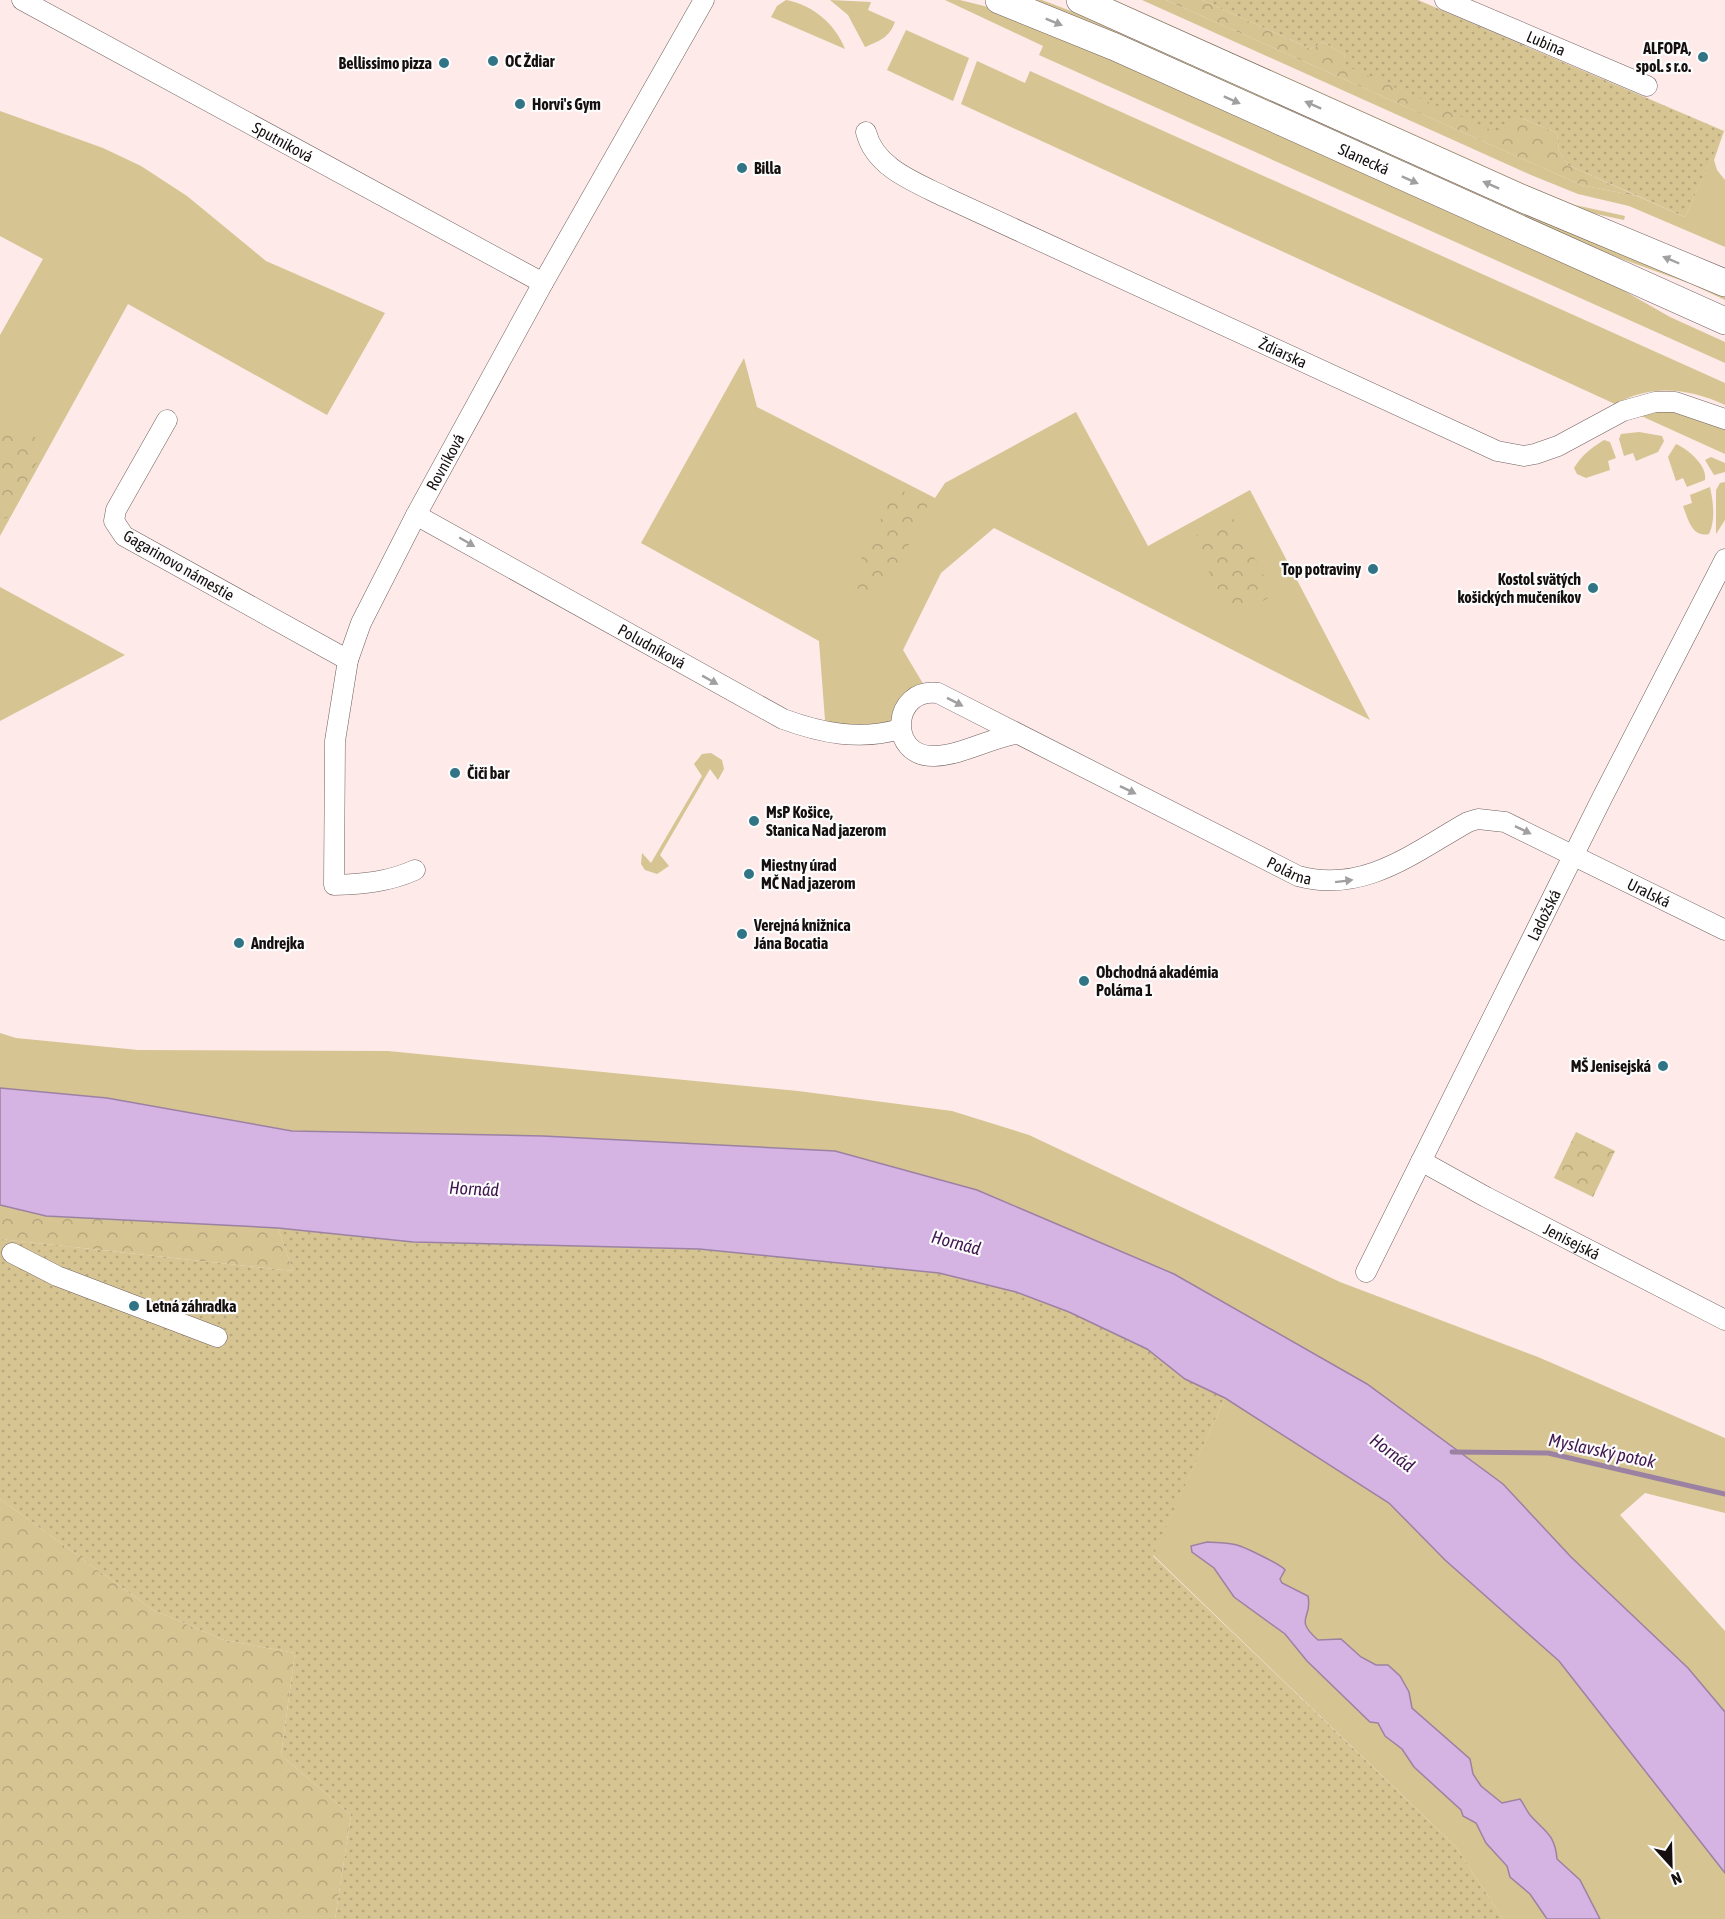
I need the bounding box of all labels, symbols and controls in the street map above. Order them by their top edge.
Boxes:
one-way arrow [1045,17,1063,27]
street label: Lubina [1524,27,1568,59]
place label: ALFOPA, spol. s r.o. [1636,39,1691,75]
marker: ALFOPA, spol. s r.o. [1696,50,1710,64]
place label: OC Ždiar [505,52,555,70]
place label: Bellissimo pizza [339,54,432,72]
marker: OC Ždiar [486,54,500,68]
marker: Bellissimo pizza [437,56,451,70]
place label: Horvi's Gym [532,95,601,113]
one-way arrow [1224,95,1242,105]
marker: Horvi's Gym [513,97,527,111]
one-way arrow [1304,100,1322,110]
street label: Sputniková [250,118,316,165]
street label: Slanecká [1336,140,1392,178]
place label: Billa [754,159,781,177]
marker: Billa [735,161,749,175]
one-way arrow [1402,175,1419,184]
one-way arrow [1483,180,1500,189]
one-way arrow [1662,255,1680,264]
street label: Ždiarska [1256,334,1310,371]
street label: Rovníková [422,431,468,493]
street label: Gagarinovo námestie [120,526,238,605]
one-way arrow [459,537,475,548]
place label: Top potraviny [1281,560,1361,578]
marker: Top potraviny [1366,562,1380,576]
place label: Kostol svätých košických mučeníkov [1458,570,1581,606]
marker: Kostol svätých košických mučeníkov [1586,581,1600,595]
street label: Poludníková [615,620,689,672]
one-way arrow [702,674,718,685]
one-way arrow [946,697,963,707]
place label: Čiči bar [467,764,510,782]
marker: Čiči bar [448,766,462,780]
one-way arrow [1120,786,1137,795]
place label: MsP Košice, Stanica Nad jazerom [766,803,886,839]
marker: MsP Košice, Stanica Nad jazerom [747,814,761,828]
one-way arrow [1514,825,1531,834]
street label: Polárna [1264,853,1313,888]
place label: Miestny úrad MČ Nad jazerom [761,856,856,892]
marker: Miestny úrad MČ Nad jazerom [742,867,756,881]
street label: Uralská [1624,875,1673,911]
one-way arrow [1335,876,1354,885]
street label: Ladožská [1524,886,1564,943]
place label: Verejná knižnica Jána Bocatia [753,916,851,952]
marker: Verejná knižnica Jána Bocatia [735,927,749,941]
place label: Andrejka [250,934,304,952]
marker: Andrejka [232,936,246,950]
place label: Obchodná akadémia Polárna 1 [1096,963,1219,999]
marker: Obchodná akadémia Polárna 1 [1077,974,1091,988]
place label: MŠ Jenisejská [1571,1057,1651,1075]
marker: MŠ Jenisejská [1656,1059,1670,1073]
water label: Hornád [449,1177,500,1200]
street label: Jenisejská [1541,1219,1603,1263]
water label: Hornád [929,1226,983,1259]
place label: Letná záhradka [146,1297,236,1315]
marker: Letná záhradka [127,1299,141,1313]
water label: Hornád [1366,1429,1419,1476]
water label: Myslavský potok [1547,1429,1658,1472]
north arrow [1641,1835,1701,1895]
text: N [1669,1869,1684,1889]

